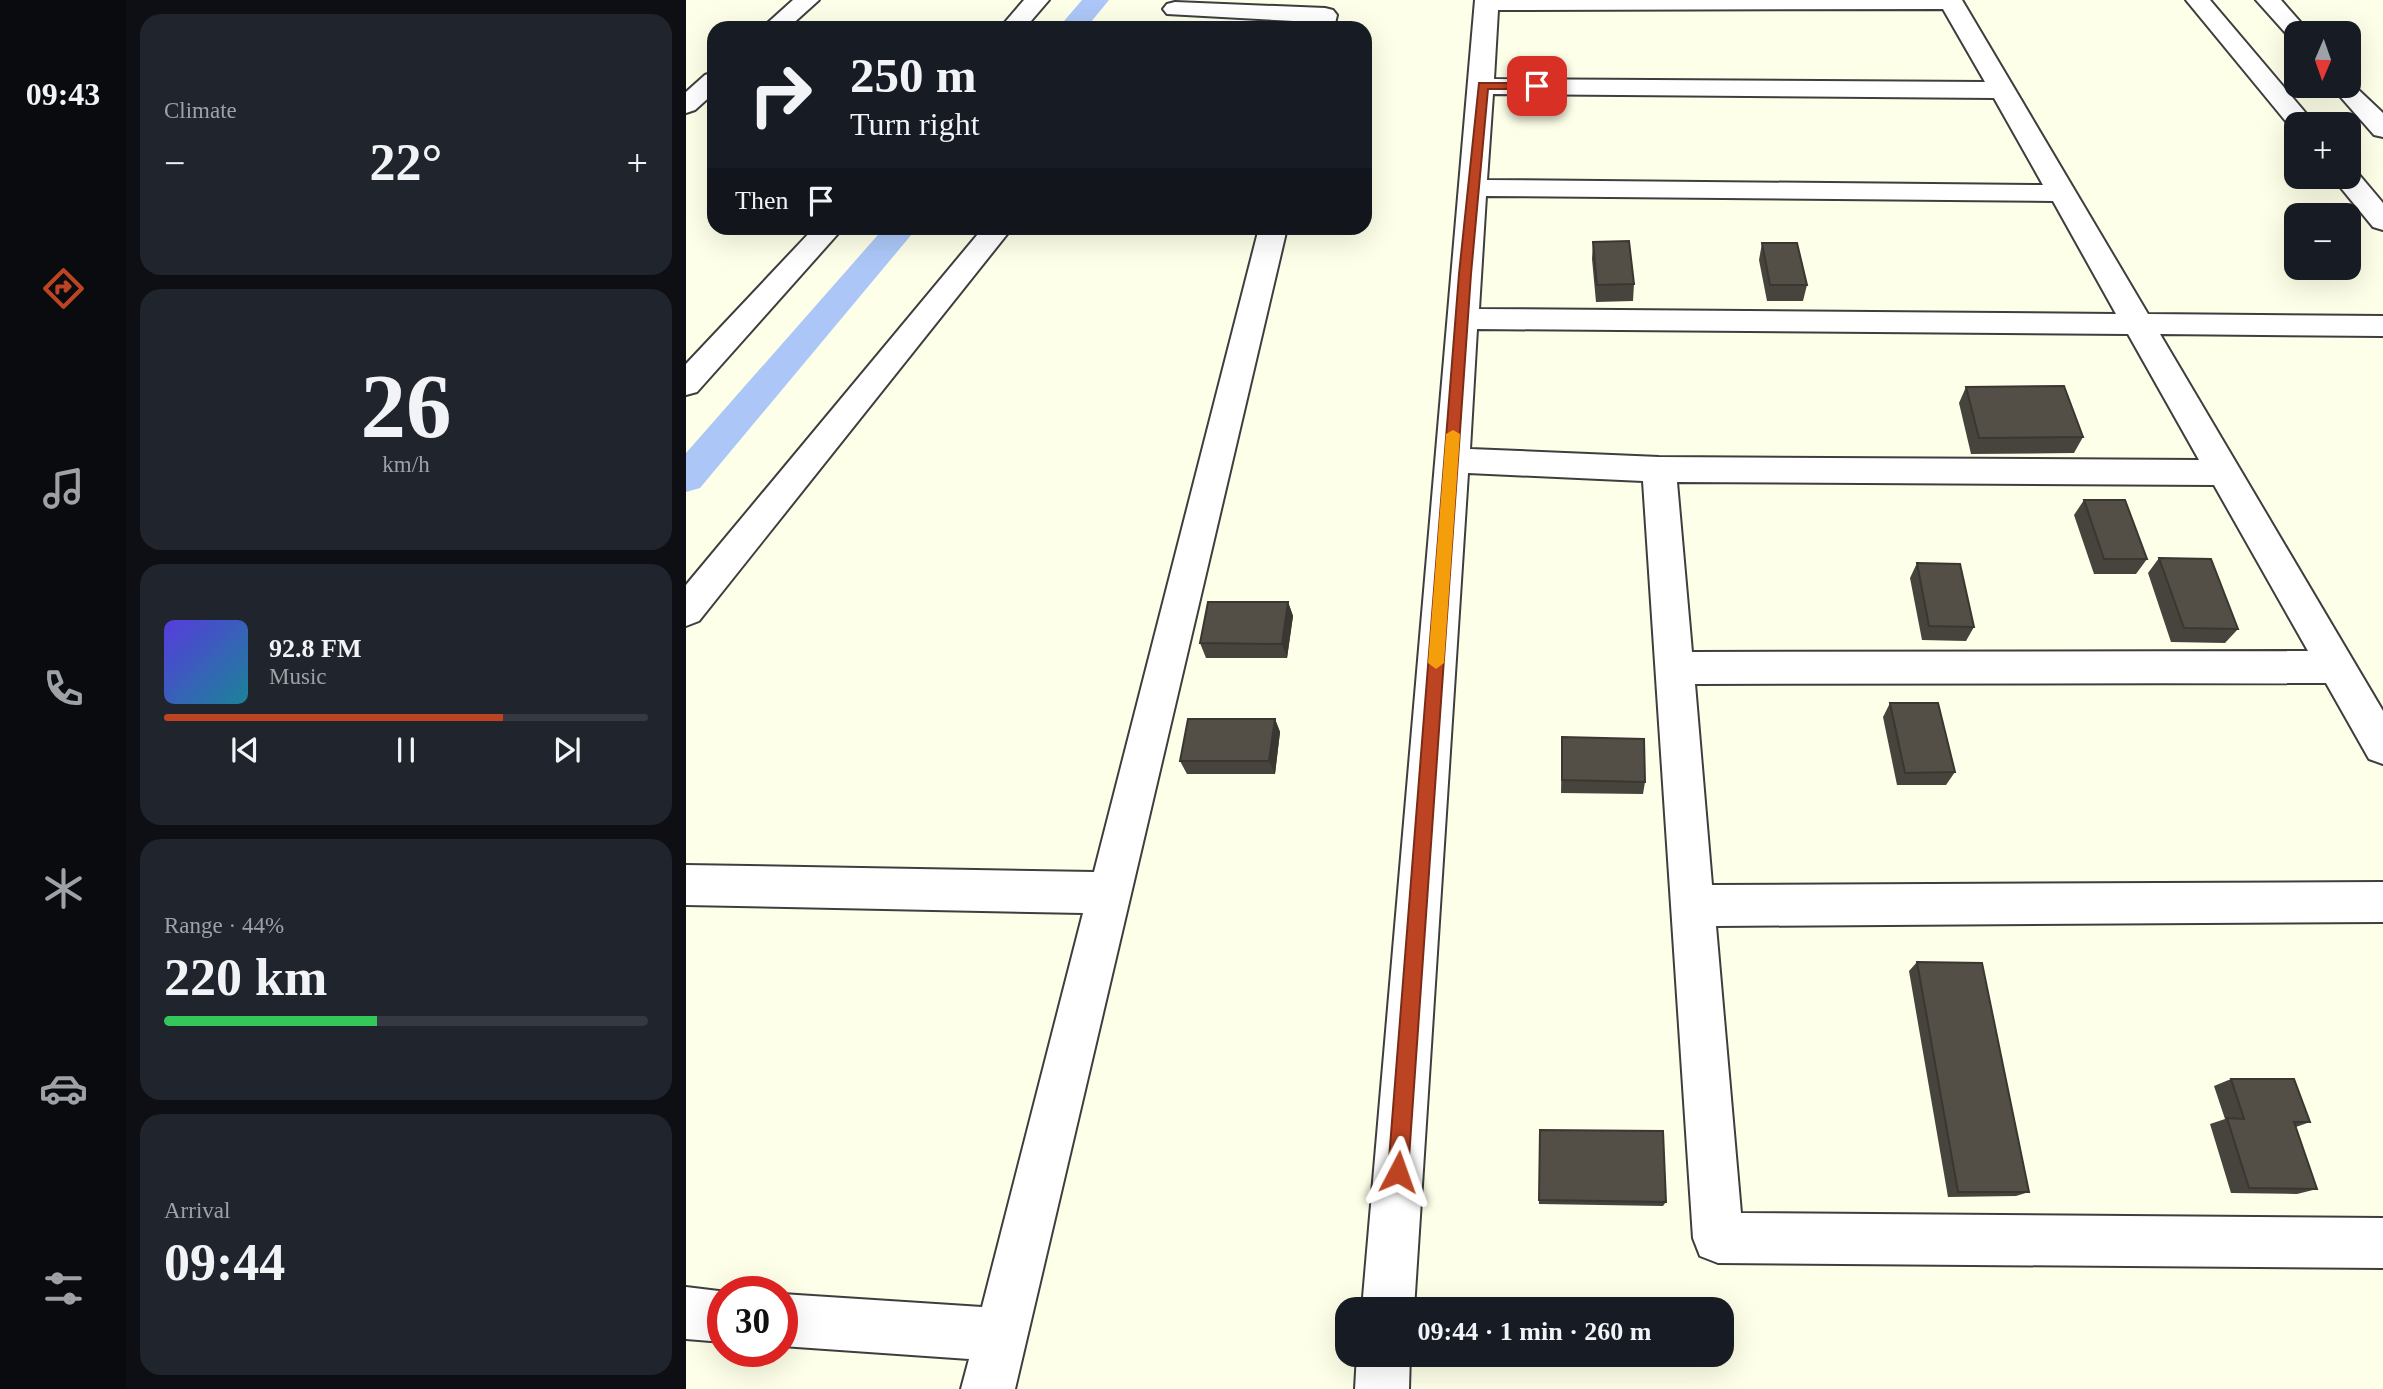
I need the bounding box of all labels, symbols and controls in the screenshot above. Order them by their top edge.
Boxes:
north arrow [2284,21,2361,98]
map controls [2284,21,2361,280]
text: 250 m [850,48,977,103]
icon: right [735,49,826,140]
pin [1507,56,1567,116]
icon: arrive [1518,67,1556,105]
text: 09:43 [26,76,100,112]
text: Climate [164,98,237,123]
text: Turn right [850,106,980,142]
button: + [2284,112,2361,189]
text: 22° [370,134,442,191]
text: − [164,142,185,184]
text: + [627,142,648,184]
icon: arrive [802,182,840,220]
text: Then [735,186,788,215]
button: − [2284,203,2361,280]
icon: directions [39,264,88,313]
text: 26 [361,356,452,457]
text: km/h [382,452,430,477]
icon: music [39,464,88,513]
text: 92.8 FM [269,634,361,663]
icon: phone [39,664,88,713]
text: Music [269,664,327,689]
icon: previous [226,731,264,769]
icon: pause [387,731,425,769]
icon: next [548,731,586,769]
icon: climate [39,864,88,913]
text: Range · 44% [164,913,284,938]
text: 220 km [164,949,327,1006]
icon: car [39,1064,88,1113]
position arrow [1361,1135,1435,1209]
text: Arrival [164,1198,230,1223]
text: 09:44 [164,1234,285,1291]
icon: filters [39,1264,88,1313]
speed limit sign: 30 [707,1276,798,1367]
text: 09:44 · 1 min · 260 m [1418,1317,1652,1346]

